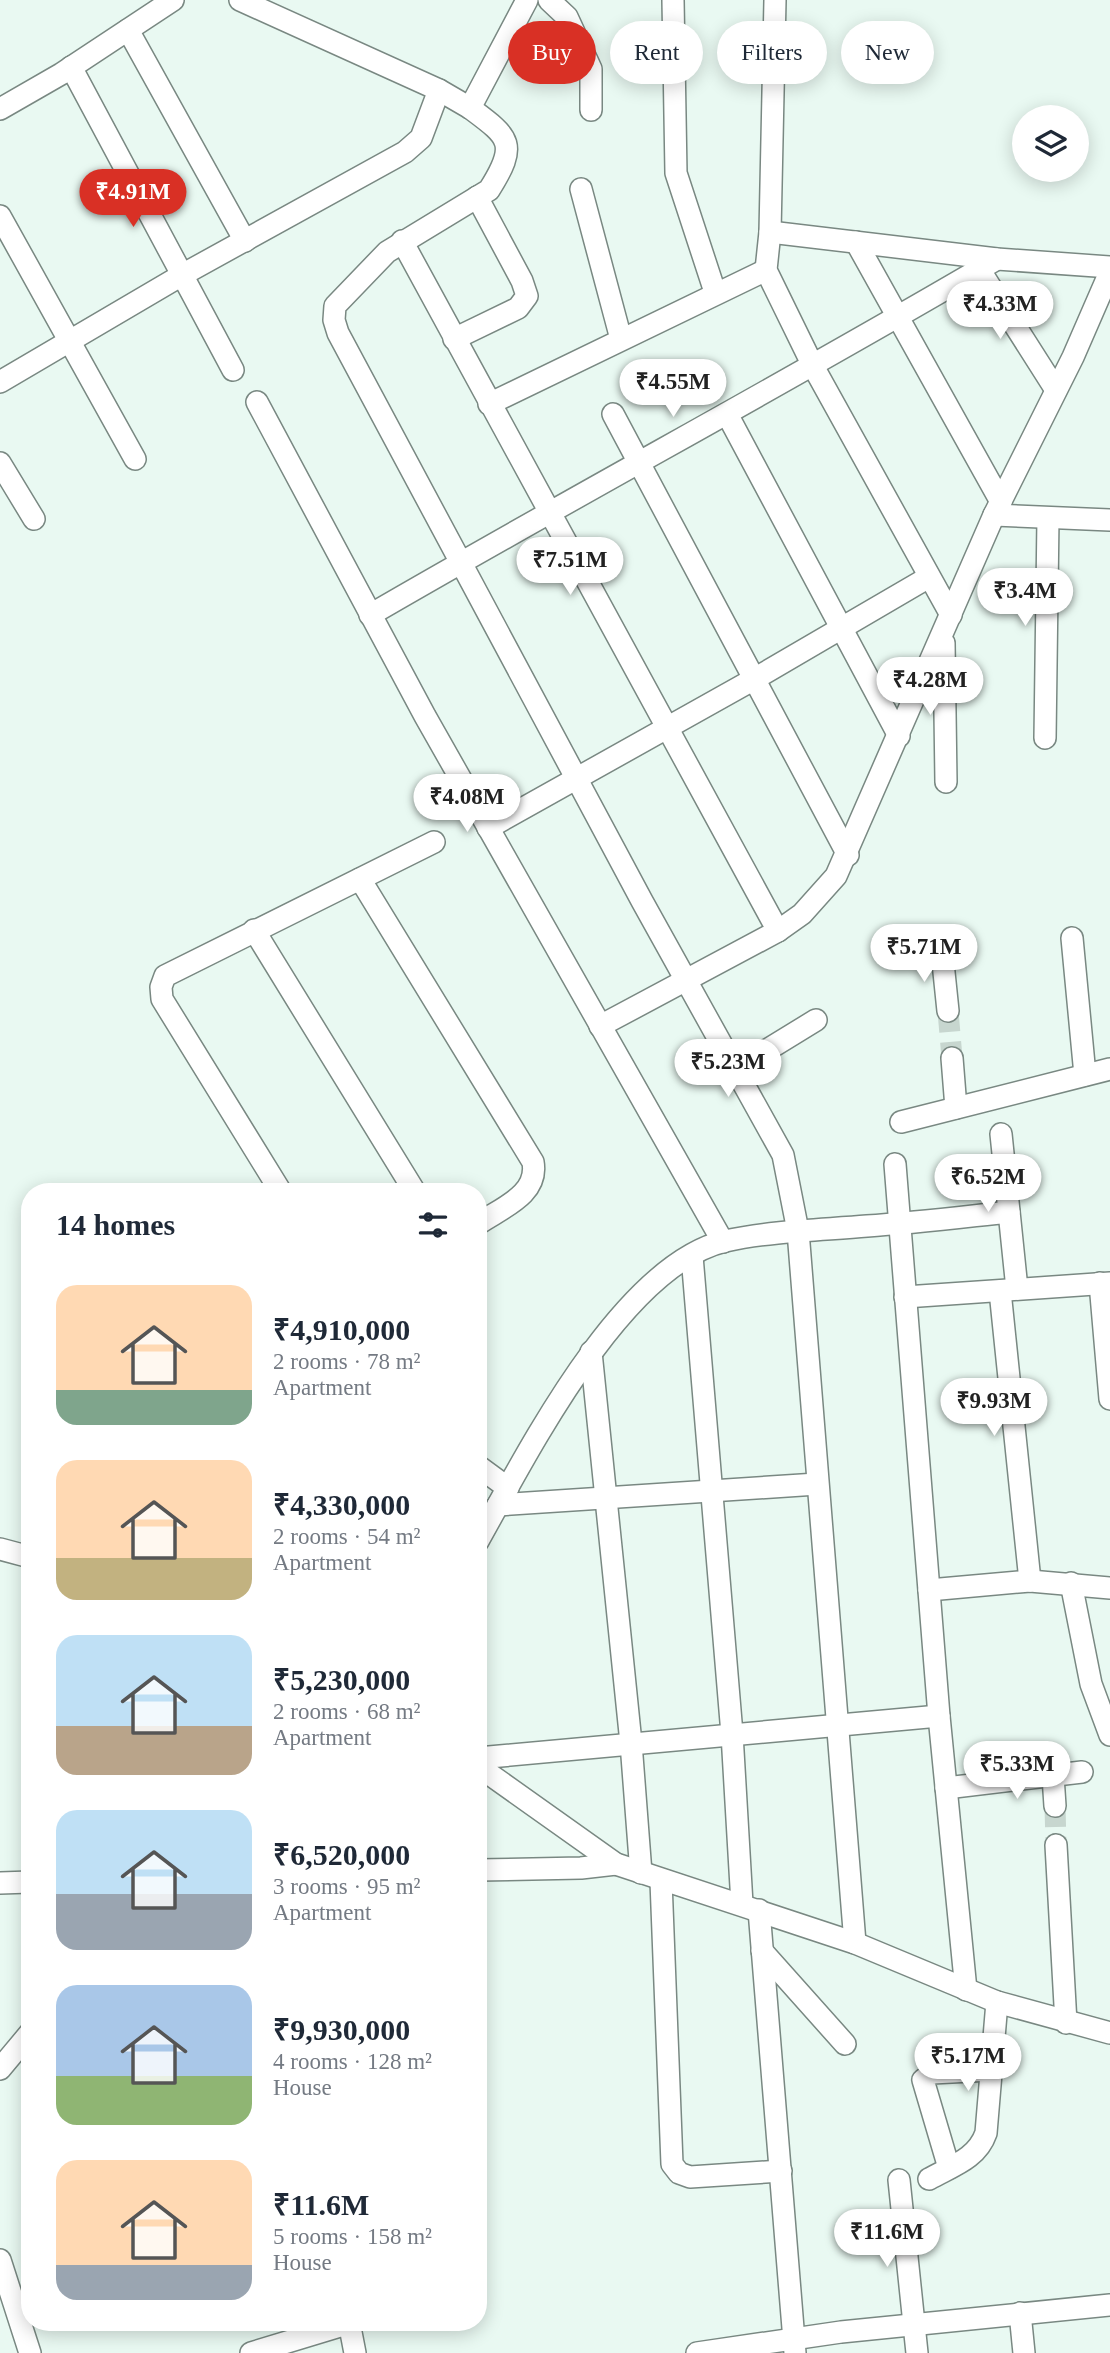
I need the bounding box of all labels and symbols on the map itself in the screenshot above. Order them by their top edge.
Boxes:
pin: ₹4.91M [76,170,190,229]
pin: ₹4.33M [943,282,1057,341]
pin: ₹4.55M [616,360,730,419]
pin: ₹7.51M [513,538,627,597]
pin: ₹3.4M [976,568,1074,628]
pin: ₹4.28M [873,658,987,717]
pin: ₹4.08M [410,774,524,834]
pin: ₹5.71M [867,925,981,984]
pin: ₹5.23M [671,1040,785,1099]
pin: ₹6.52M [931,1154,1045,1214]
pin: ₹9.93M [937,1378,1051,1438]
pin: ₹5.33M [960,1742,1074,1801]
pin: ₹5.17M [911,2034,1025,2093]
pin: ₹11.6M [830,2210,944,2269]

